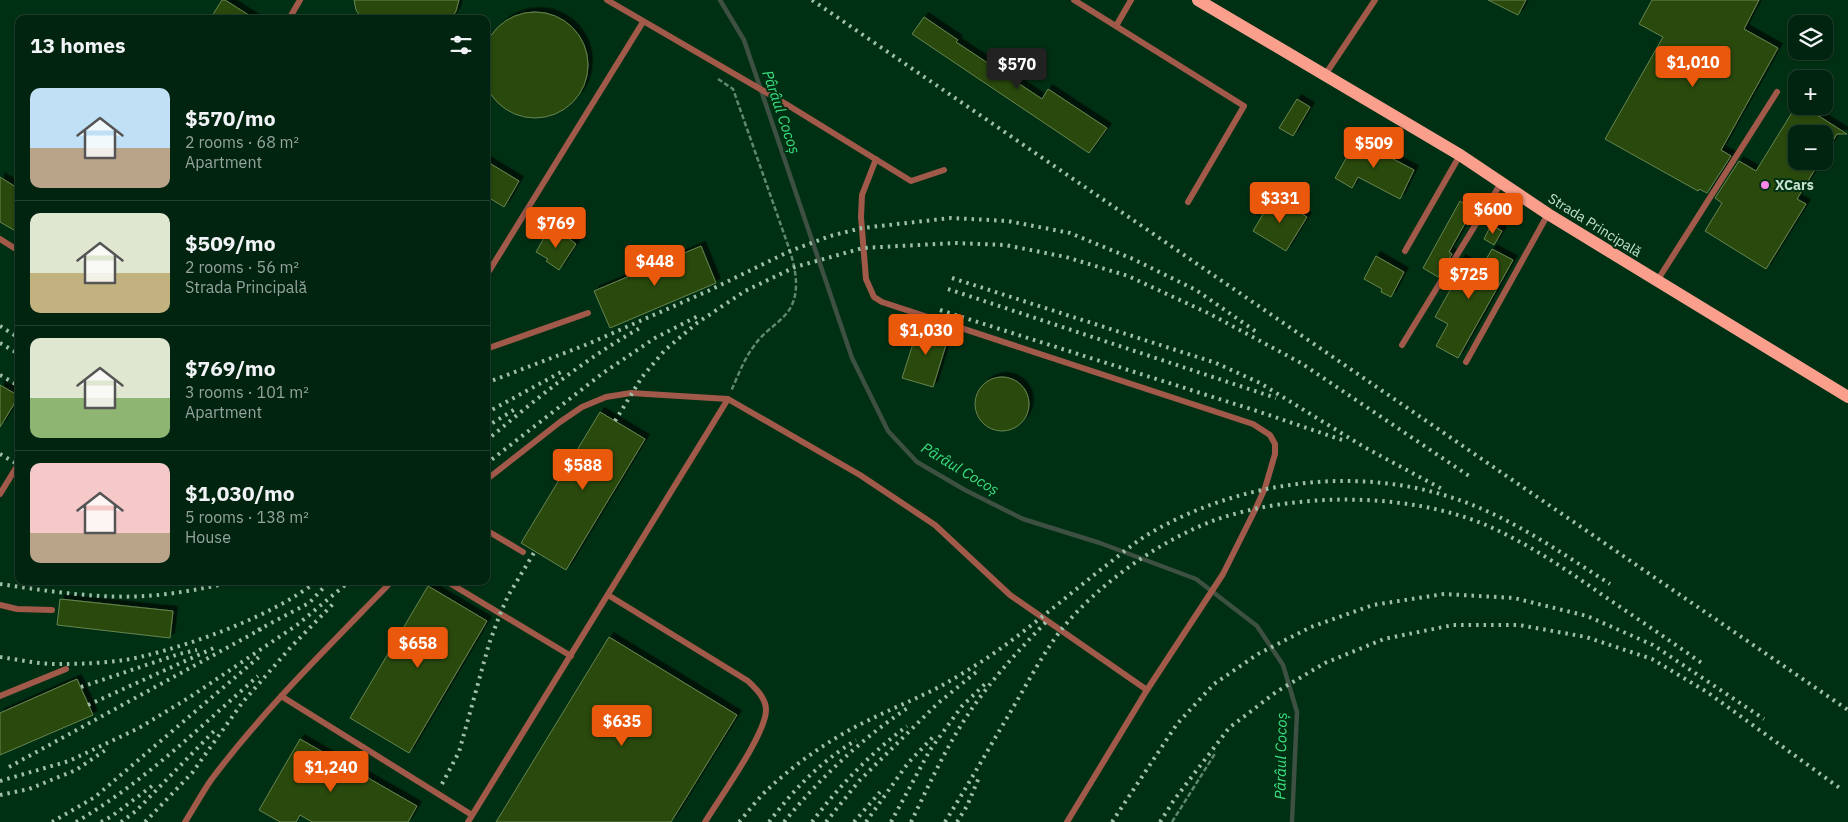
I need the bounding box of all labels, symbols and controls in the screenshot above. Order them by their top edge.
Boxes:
map controls [1788,15,1833,170]
button: layers [1788,15,1833,60]
text: 13 homes [30,31,126,59]
icon: filters [447,31,475,59]
pin: $1,010 [1652,46,1734,88]
pin: $570 [987,48,1047,90]
text: $1,010 [1667,52,1719,72]
text: $570 [998,54,1036,74]
water label: Pârâul Cocoș [758,68,805,156]
button: + [1788,70,1833,115]
text: $570/mo [185,104,276,132]
icon: home [70,108,130,168]
button: − [1788,125,1833,170]
pin: $509 [1344,126,1404,169]
text: 2 rooms · 68 m² [185,132,299,152]
text: $509 [1355,133,1393,153]
text: Apartment [185,152,262,172]
place label: XCars [1775,176,1814,194]
marker: XCars [1759,179,1771,191]
pin: $331 [1250,182,1310,224]
text: $331 [1261,188,1299,208]
street label: Strada Principală [1545,189,1646,261]
pin: $600 [1463,192,1523,235]
text: $600 [1474,199,1512,219]
pin: $769 [526,206,586,249]
text: $769 [537,213,575,233]
text: $509/mo [185,229,276,257]
icon: home [70,233,130,293]
pin: $448 [625,244,685,287]
text: $448 [636,251,674,271]
text: 2 rooms · 56 m² [185,257,299,277]
pin: $725 [1439,258,1499,300]
text: $725 [1450,264,1488,284]
text: Strada Principală [185,277,307,297]
pin: $1,030 [885,314,967,356]
text: $1,030 [900,320,952,340]
text: $769/mo [185,354,276,382]
icon: home [70,358,130,418]
text: 3 rooms · 101 m² [185,382,309,402]
text: Apartment [185,402,262,422]
water label: Pârâul Cocoș [918,438,1002,499]
pin: $588 [553,448,613,491]
text: $588 [564,455,602,475]
text: $1,030/mo [185,479,295,507]
icon: home [70,483,130,543]
text: 5 rooms · 138 m² [185,507,309,527]
text: House [185,527,231,547]
pin: $658 [388,626,448,669]
text: $658 [399,633,437,653]
pin: $635 [592,704,652,747]
text: $635 [603,711,641,731]
water label: Pârâul Cocoș [1270,712,1291,800]
pin: $1,240 [290,750,372,793]
text: $1,240 [305,757,357,777]

